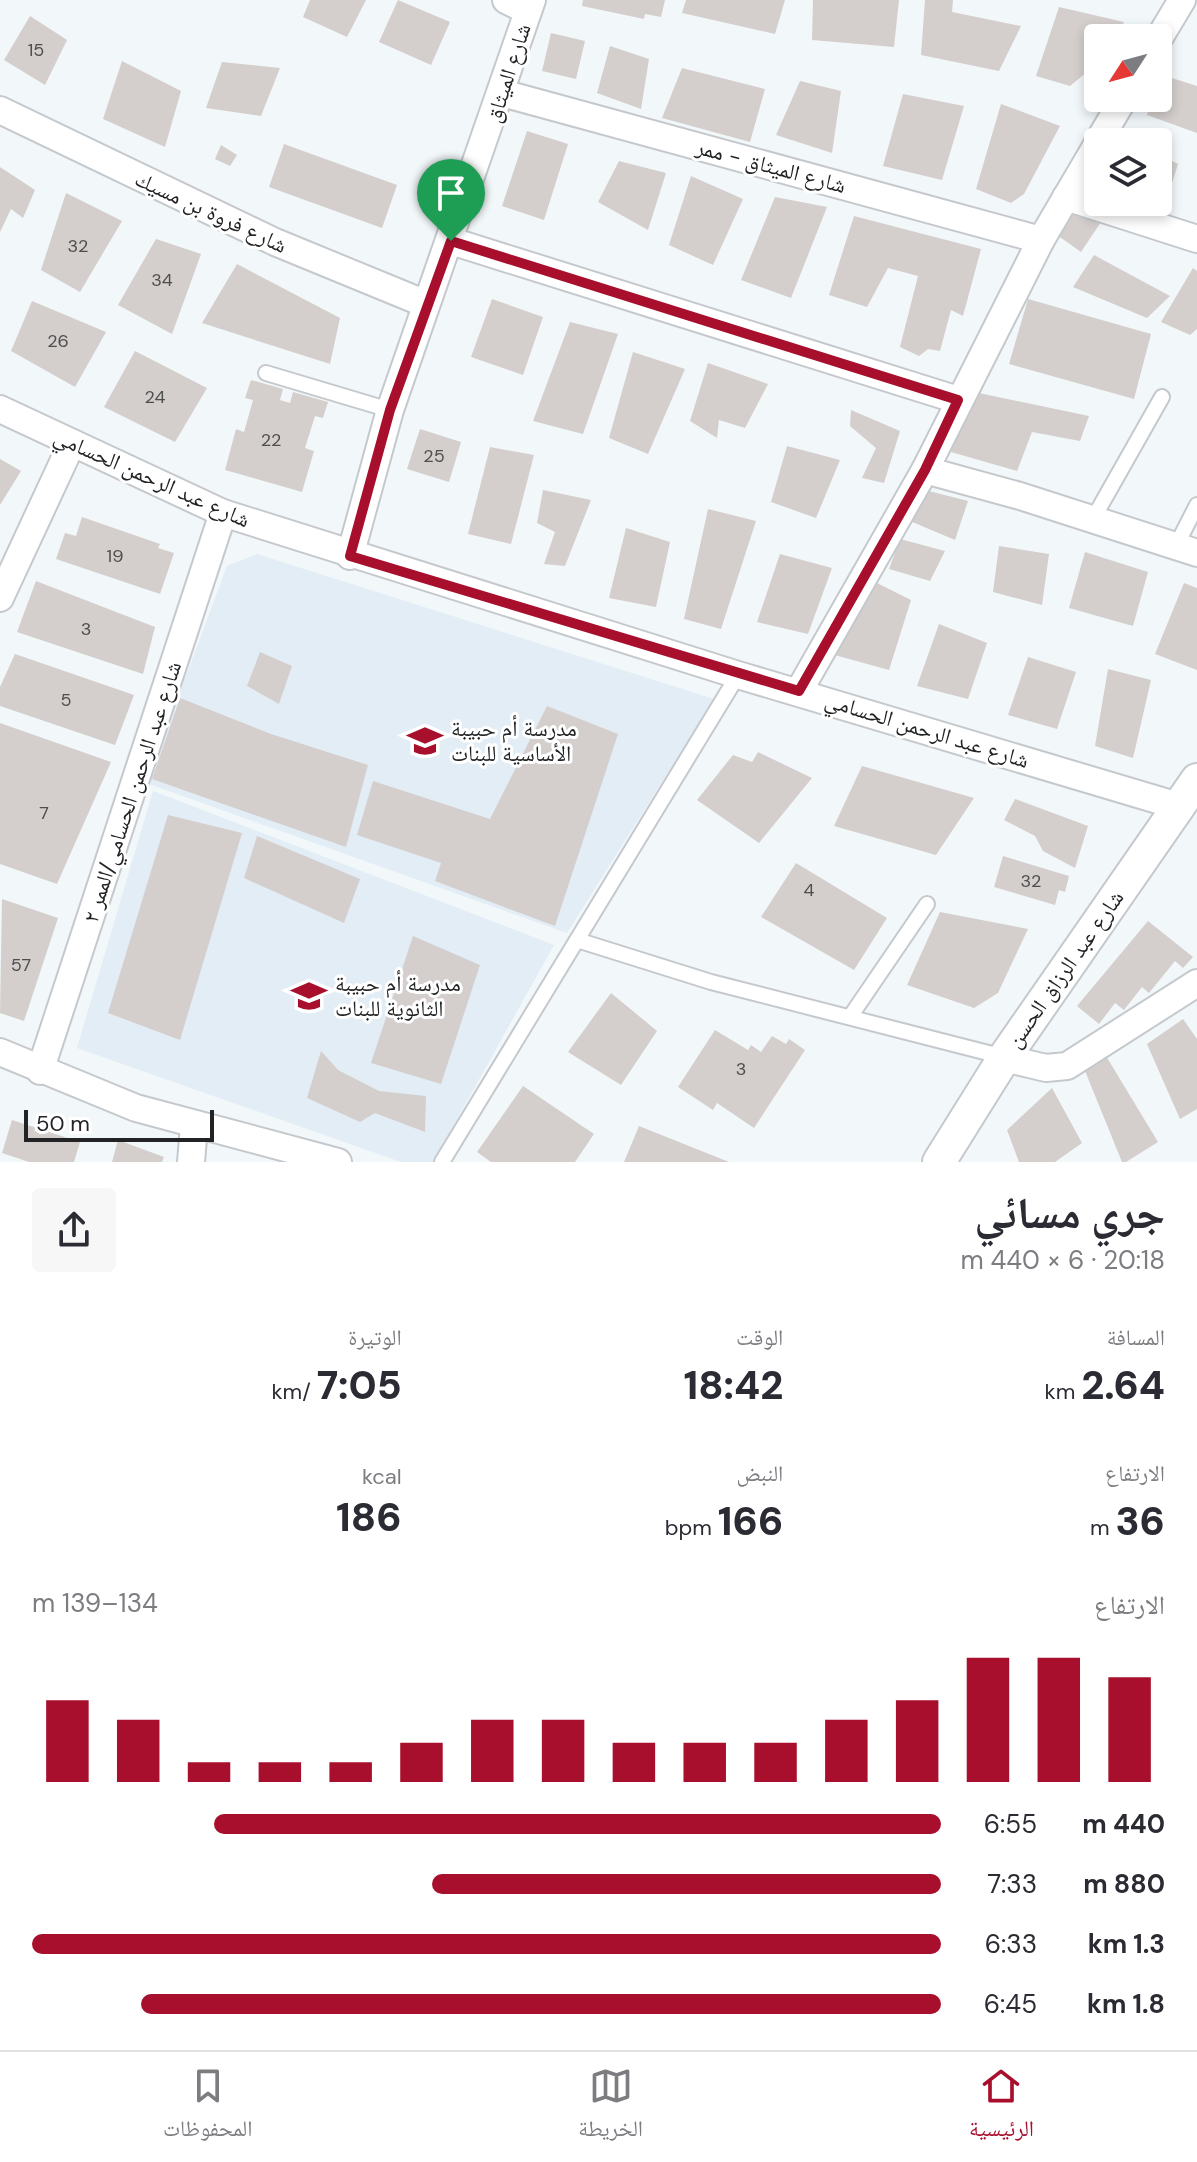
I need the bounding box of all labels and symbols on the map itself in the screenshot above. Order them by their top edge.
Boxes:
street label: شارع الميثاق [478,20,538,126]
north arrow [1084,24,1172,112]
house number: 15 [28,38,44,62]
street label: شارع الميثاق - ممر [692,132,849,200]
pin [417,159,485,241]
street label: شارع فروة بن مسيك [130,164,292,260]
house number: 32 [67,234,89,258]
house number: 34 [151,268,173,292]
house number: 26 [47,329,69,353]
house number: 24 [145,385,166,409]
street label: شارع عبد الرحمن الحسامي [48,422,255,537]
house number: 22 [261,428,281,452]
house number: 25 [423,444,445,468]
house number: 19 [107,544,123,568]
house number: 3 [81,617,91,641]
street label: شارع عبد الرحمن الحسامي/الممر ٢ [76,658,190,927]
street label: شارع عبد الرحمن الحسامي [821,685,1033,777]
house number: 5 [61,688,71,712]
place label: مدرسة أم حبيبة الأساسية للبنات [451,714,577,768]
school or university icon: مدرسة أم حبيبة الأساسية للبنات [406,722,444,760]
house number: 7 [39,801,49,825]
house number: 32 [1020,869,1042,893]
house number: 4 [804,878,815,902]
street label: شارع عبد الرزاق الحسن [1000,884,1130,1054]
house number: 57 [11,953,31,977]
place label: مدرسة أم حبيبة الثانوية للبنات [335,969,461,1023]
school or university icon: مدرسة أم حبيبة الثانوية للبنات [290,977,328,1015]
house number: 3 [736,1057,746,1081]
scale bar [24,1106,214,1142]

